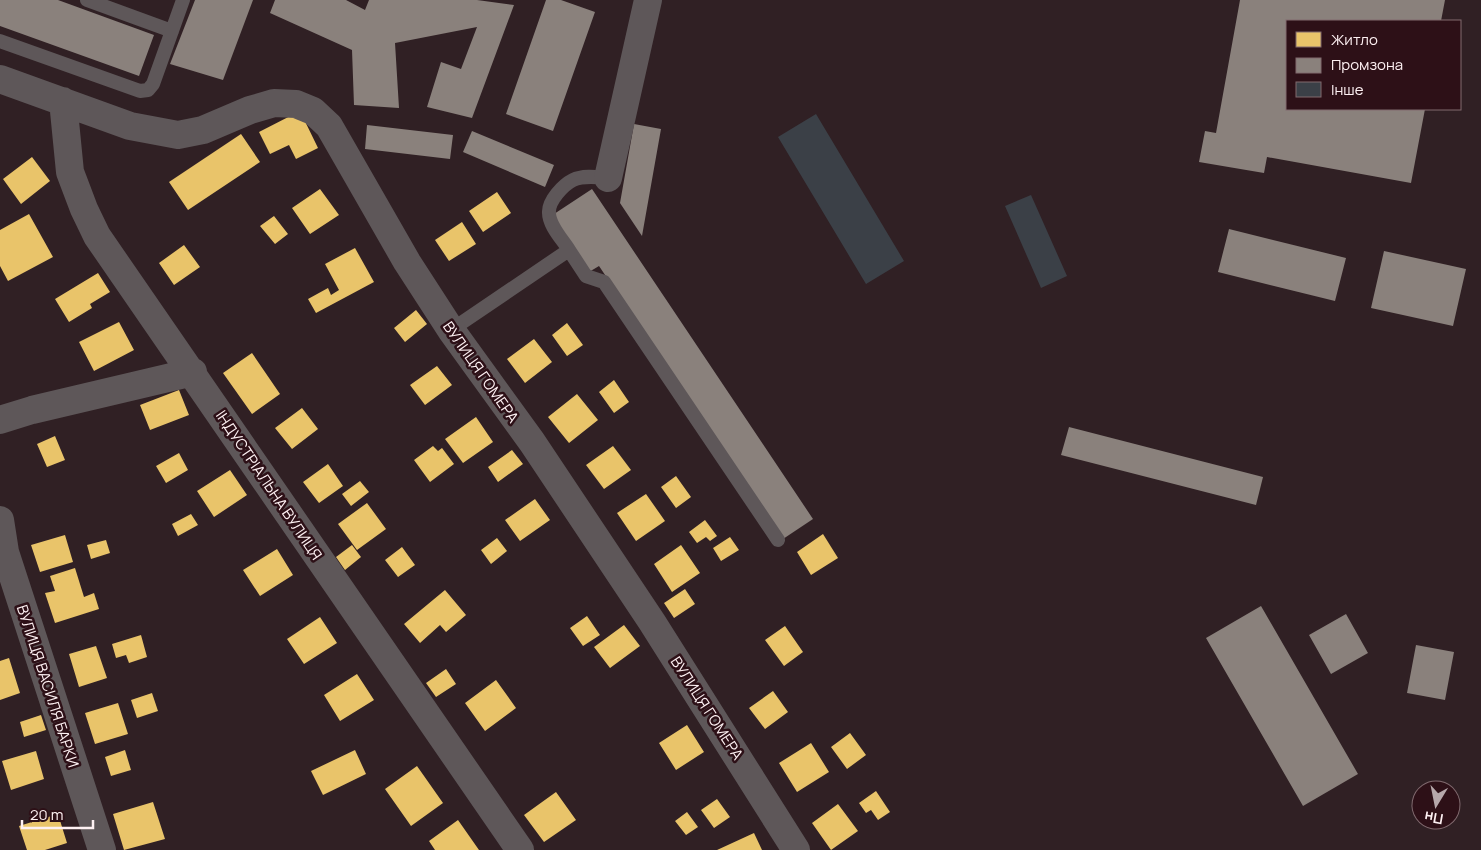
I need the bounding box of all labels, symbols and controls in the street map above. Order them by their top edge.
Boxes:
legend [1286,20,1461,110]
text: Житло [1331,29,1378,50]
text: Промзона [1331,54,1403,75]
text: Інше [1331,79,1364,100]
street label: ВУЛИЦЯ ГОМЕРА [438,317,524,427]
street label: ІНДУСТРІАЛЬНА ВУЛИЦЯ [211,406,327,564]
street label: ВУЛИЦЯ ВАСИЛЯ БАРКИ [12,602,84,770]
street label: ВУЛИЦЯ ГОМЕРА [666,652,749,764]
north arrow [1411,780,1461,830]
scale bar [22,798,94,830]
text: 20 m [30,804,63,825]
text: Пн [1423,807,1445,829]

